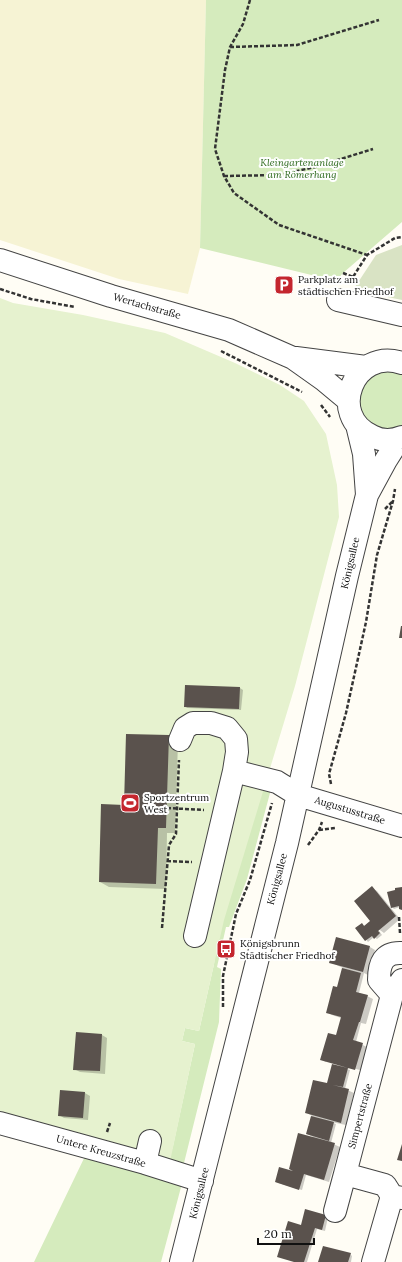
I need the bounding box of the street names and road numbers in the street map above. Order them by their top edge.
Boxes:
street label: Wertachstraße [112,290,183,322]
street label: Königsallee [338,535,362,590]
street label: Augustusstraße [312,793,387,827]
street label: Königsallee [264,851,290,906]
street label: Simpertstraße [345,1081,375,1150]
street label: Untere Kreuzstraße [55,1132,148,1170]
street label: Königsallee [186,1165,212,1220]

